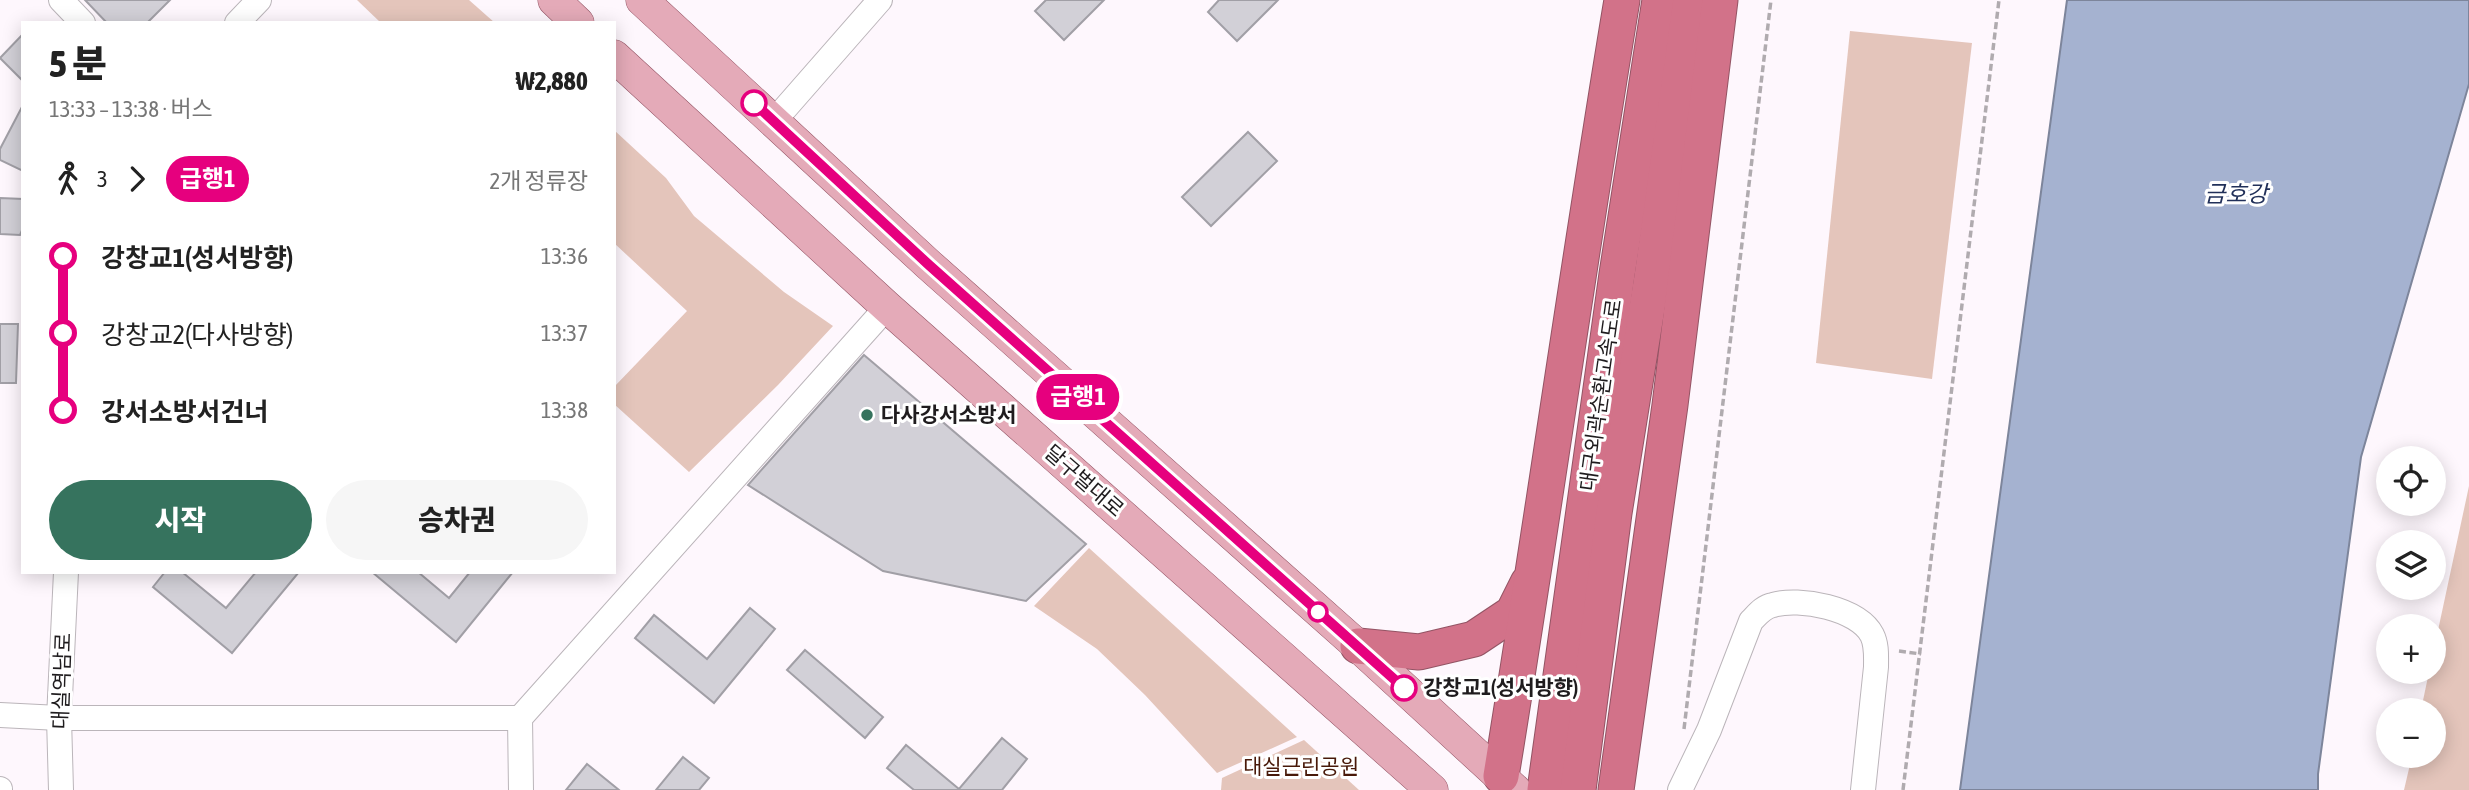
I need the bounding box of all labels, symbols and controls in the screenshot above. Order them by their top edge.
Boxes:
text: 5 분 [49,42,107,85]
text: ₩2,880 [516,66,588,96]
unlabelled marker [741,90,767,116]
text: 13:33 – 13:38 · 버스 [49,96,213,122]
icon: walk [49,160,87,198]
icon: forward [118,160,156,198]
text: 급행1 [180,165,235,192]
text: 3 [97,166,108,192]
text: 2개 정류장 [489,168,588,194]
water label: 금호강 [2204,181,2271,207]
text: 강창교1(성서방향) [101,243,293,273]
text: 13:36 [541,243,588,269]
street label: 대구외곽순환고속도로 [1575,298,1625,492]
text: 강창교2(다사방향) [101,320,293,350]
text: 13:37 [541,320,588,346]
line badge: 급행1 [1038,374,1118,420]
text: 급행1 [1050,383,1106,410]
text: 강서소방서건너 [101,397,268,427]
text: 13:38 [541,397,588,423]
place label: 다사강서소방서 [881,402,1016,426]
marker: 다사강서소방서 [859,407,875,423]
street label: 달구벌대로 [1040,439,1129,521]
map controls [2376,446,2446,768]
button: locate [2376,446,2446,516]
button: 시작 [49,480,312,560]
button: 승차권 [326,480,588,560]
button: layers [2376,530,2446,600]
unlabelled marker [1308,602,1328,622]
button: + [2376,614,2446,684]
street label: 대실역남로 [47,632,75,730]
marker: 강창교1(성서방향) [1391,675,1417,701]
place label: 강창교1(성서방향) [1423,675,1578,699]
button: − [2376,698,2446,768]
park label: 대실근린공원 [1243,754,1359,778]

